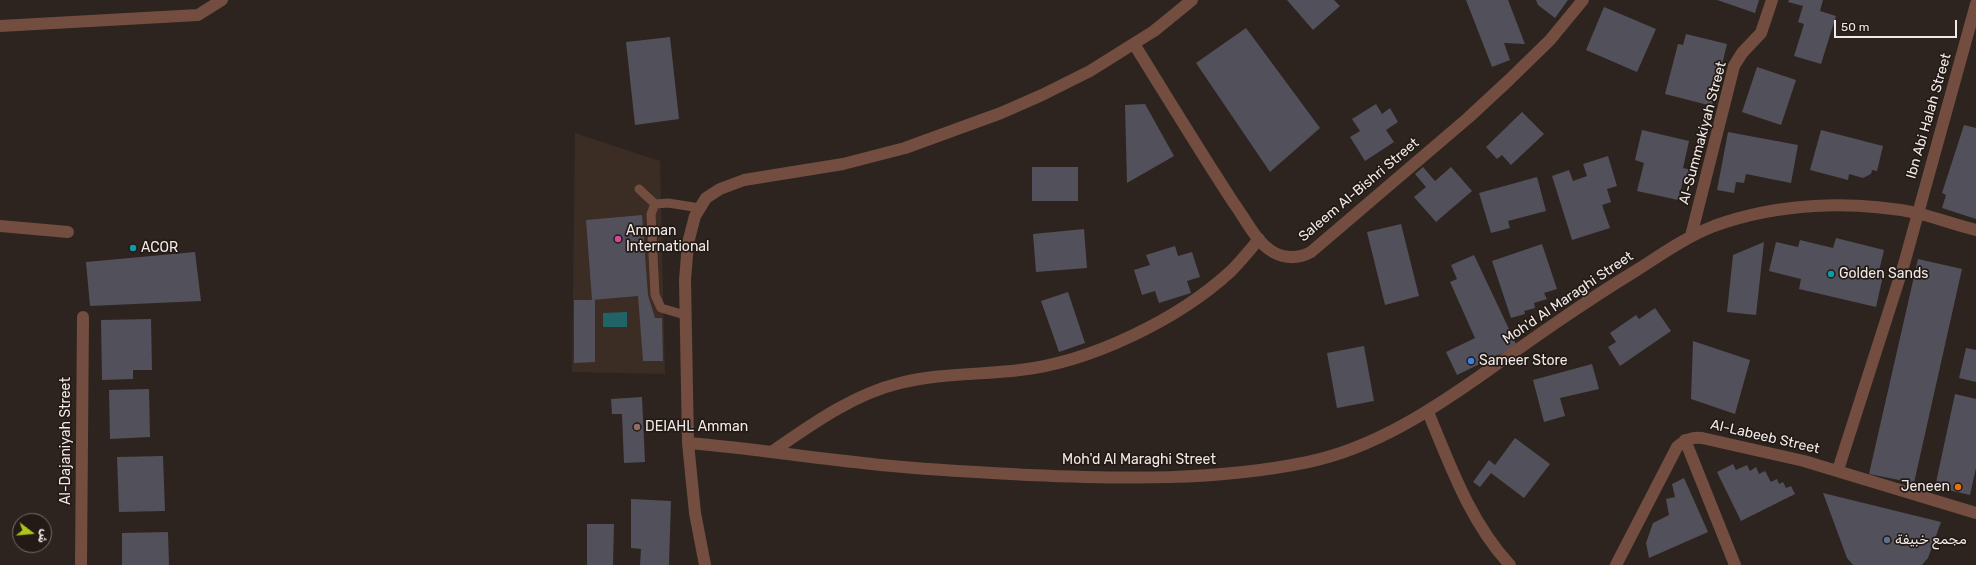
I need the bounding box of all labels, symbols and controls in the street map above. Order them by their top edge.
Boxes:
scale bar [1836,12,1959,38]
text: 50 m [1841,20,1869,34]
street label: Ibn Abi Halah Street [1903,51,1955,181]
street label: Al-Summakiyah Street [1676,60,1730,206]
street label: Saleem Al-Bishri Street [1295,135,1423,245]
place label: Amman International [626,223,709,256]
marker: Amman International [613,234,623,244]
place label: ACOR [141,240,178,256]
marker: ACOR [128,243,138,253]
street label: Moh'd Al Maraghi Street [1500,248,1636,348]
place label: Golden Sands [1839,266,1928,282]
marker: Golden Sands [1826,269,1836,279]
place label: Sameer Store [1479,353,1568,369]
marker: Sameer Store [1466,356,1476,366]
street label: Al-Dajaniyah Street [58,377,74,505]
street label: Al-Labeeb Street [1709,416,1821,458]
place label: DEIAHL Amman [645,419,748,435]
marker: DEIAHL Amman [632,422,642,432]
street label: Moh'd Al Maraghi Street [1062,452,1216,468]
place label: Jeneen [1901,479,1950,495]
marker: Jeneen [1953,482,1963,492]
north arrow [12,513,52,553]
text: ش [35,528,51,545]
place label: مجمع خبيفة [1895,532,1967,548]
marker: مجمع خبيفة [1882,535,1892,545]

